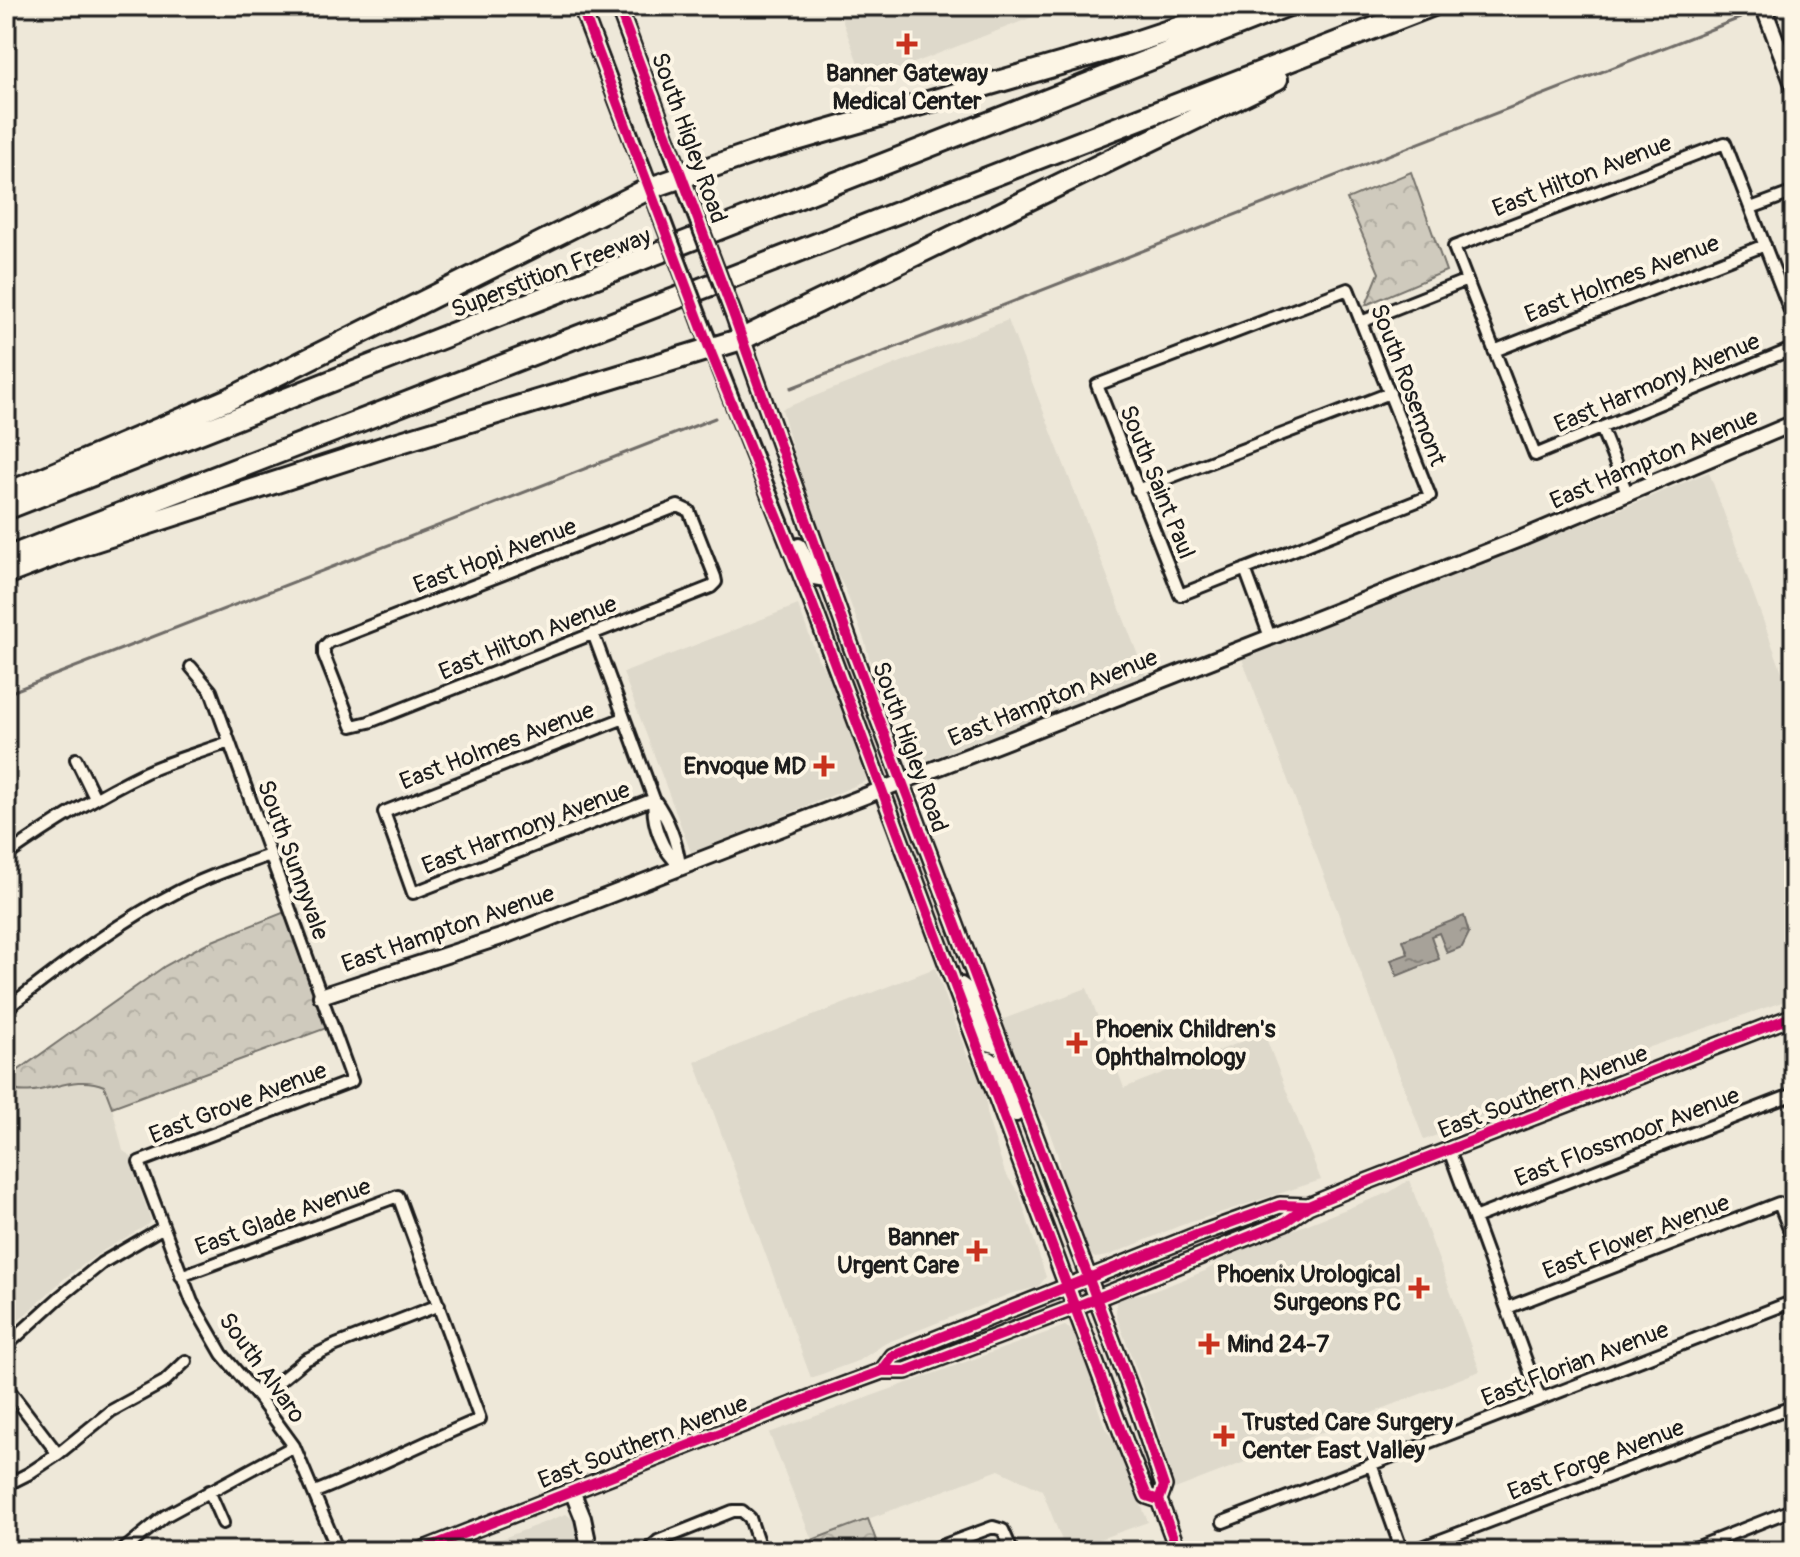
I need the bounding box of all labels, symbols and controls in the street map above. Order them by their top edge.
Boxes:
marker: Banner Gateway Medical Center [896,33,918,55]
street label: South Higley Road [645,49,733,227]
place label: Banner Gateway Medical Center [826,59,989,116]
street label: East Hilton Avenue [1488,128,1676,223]
street label: Superstition Freeway [447,222,655,324]
street label: East Holmes Avenue [1521,229,1723,329]
street label: South Rosemont [1364,300,1452,470]
street label: East Harmony Avenue [1550,327,1764,439]
street label: South Saint Paul [1113,401,1201,563]
street label: East Hampton Avenue [1546,402,1763,516]
street label: East Hopi Avenue [409,512,581,600]
street label: East Hilton Avenue [435,589,621,687]
street label: East Hampton Avenue [944,643,1162,753]
street label: South Higley Road [866,658,954,836]
street label: East Holmes Avenue [396,696,598,796]
place label: Envoque MD [684,752,806,781]
marker: Envoque MD [813,755,835,777]
street label: East Harmony Avenue [418,775,634,881]
street label: South Sunnyvale [251,776,335,944]
street label: East Hampton Avenue [338,879,558,979]
place label: Phoenix Children's Ophthalmology [1095,1015,1276,1072]
marker: Phoenix Children's Ophthalmology [1066,1032,1088,1054]
street label: East Southern Avenue [1434,1039,1652,1145]
street label: East Grove Avenue [145,1056,331,1150]
street label: East Flossmoor Avenue [1511,1081,1744,1193]
street label: East Glade Avenue [191,1172,375,1262]
street label: East Flower Avenue [1539,1188,1734,1286]
place label: Banner Urgent Care [837,1223,960,1280]
marker: Banner Urgent Care [966,1240,988,1262]
place label: Phoenix Urological Surgeons PC [1216,1260,1401,1317]
marker: Phoenix Urological Surgeons PC [1408,1277,1430,1299]
street label: South Alvaro [212,1307,312,1429]
street label: East Florian Avenue [1477,1315,1673,1413]
place label: Mind 24-7 [1227,1330,1329,1359]
marker: Mind 24-7 [1198,1333,1220,1355]
street label: East Southern Avenue [534,1389,752,1495]
place label: Trusted Care Surgery Center East Valley [1241,1408,1454,1465]
street label: East Forge Avenue [1504,1413,1689,1507]
marker: Trusted Care Surgery Center East Valley [1213,1425,1235,1447]

